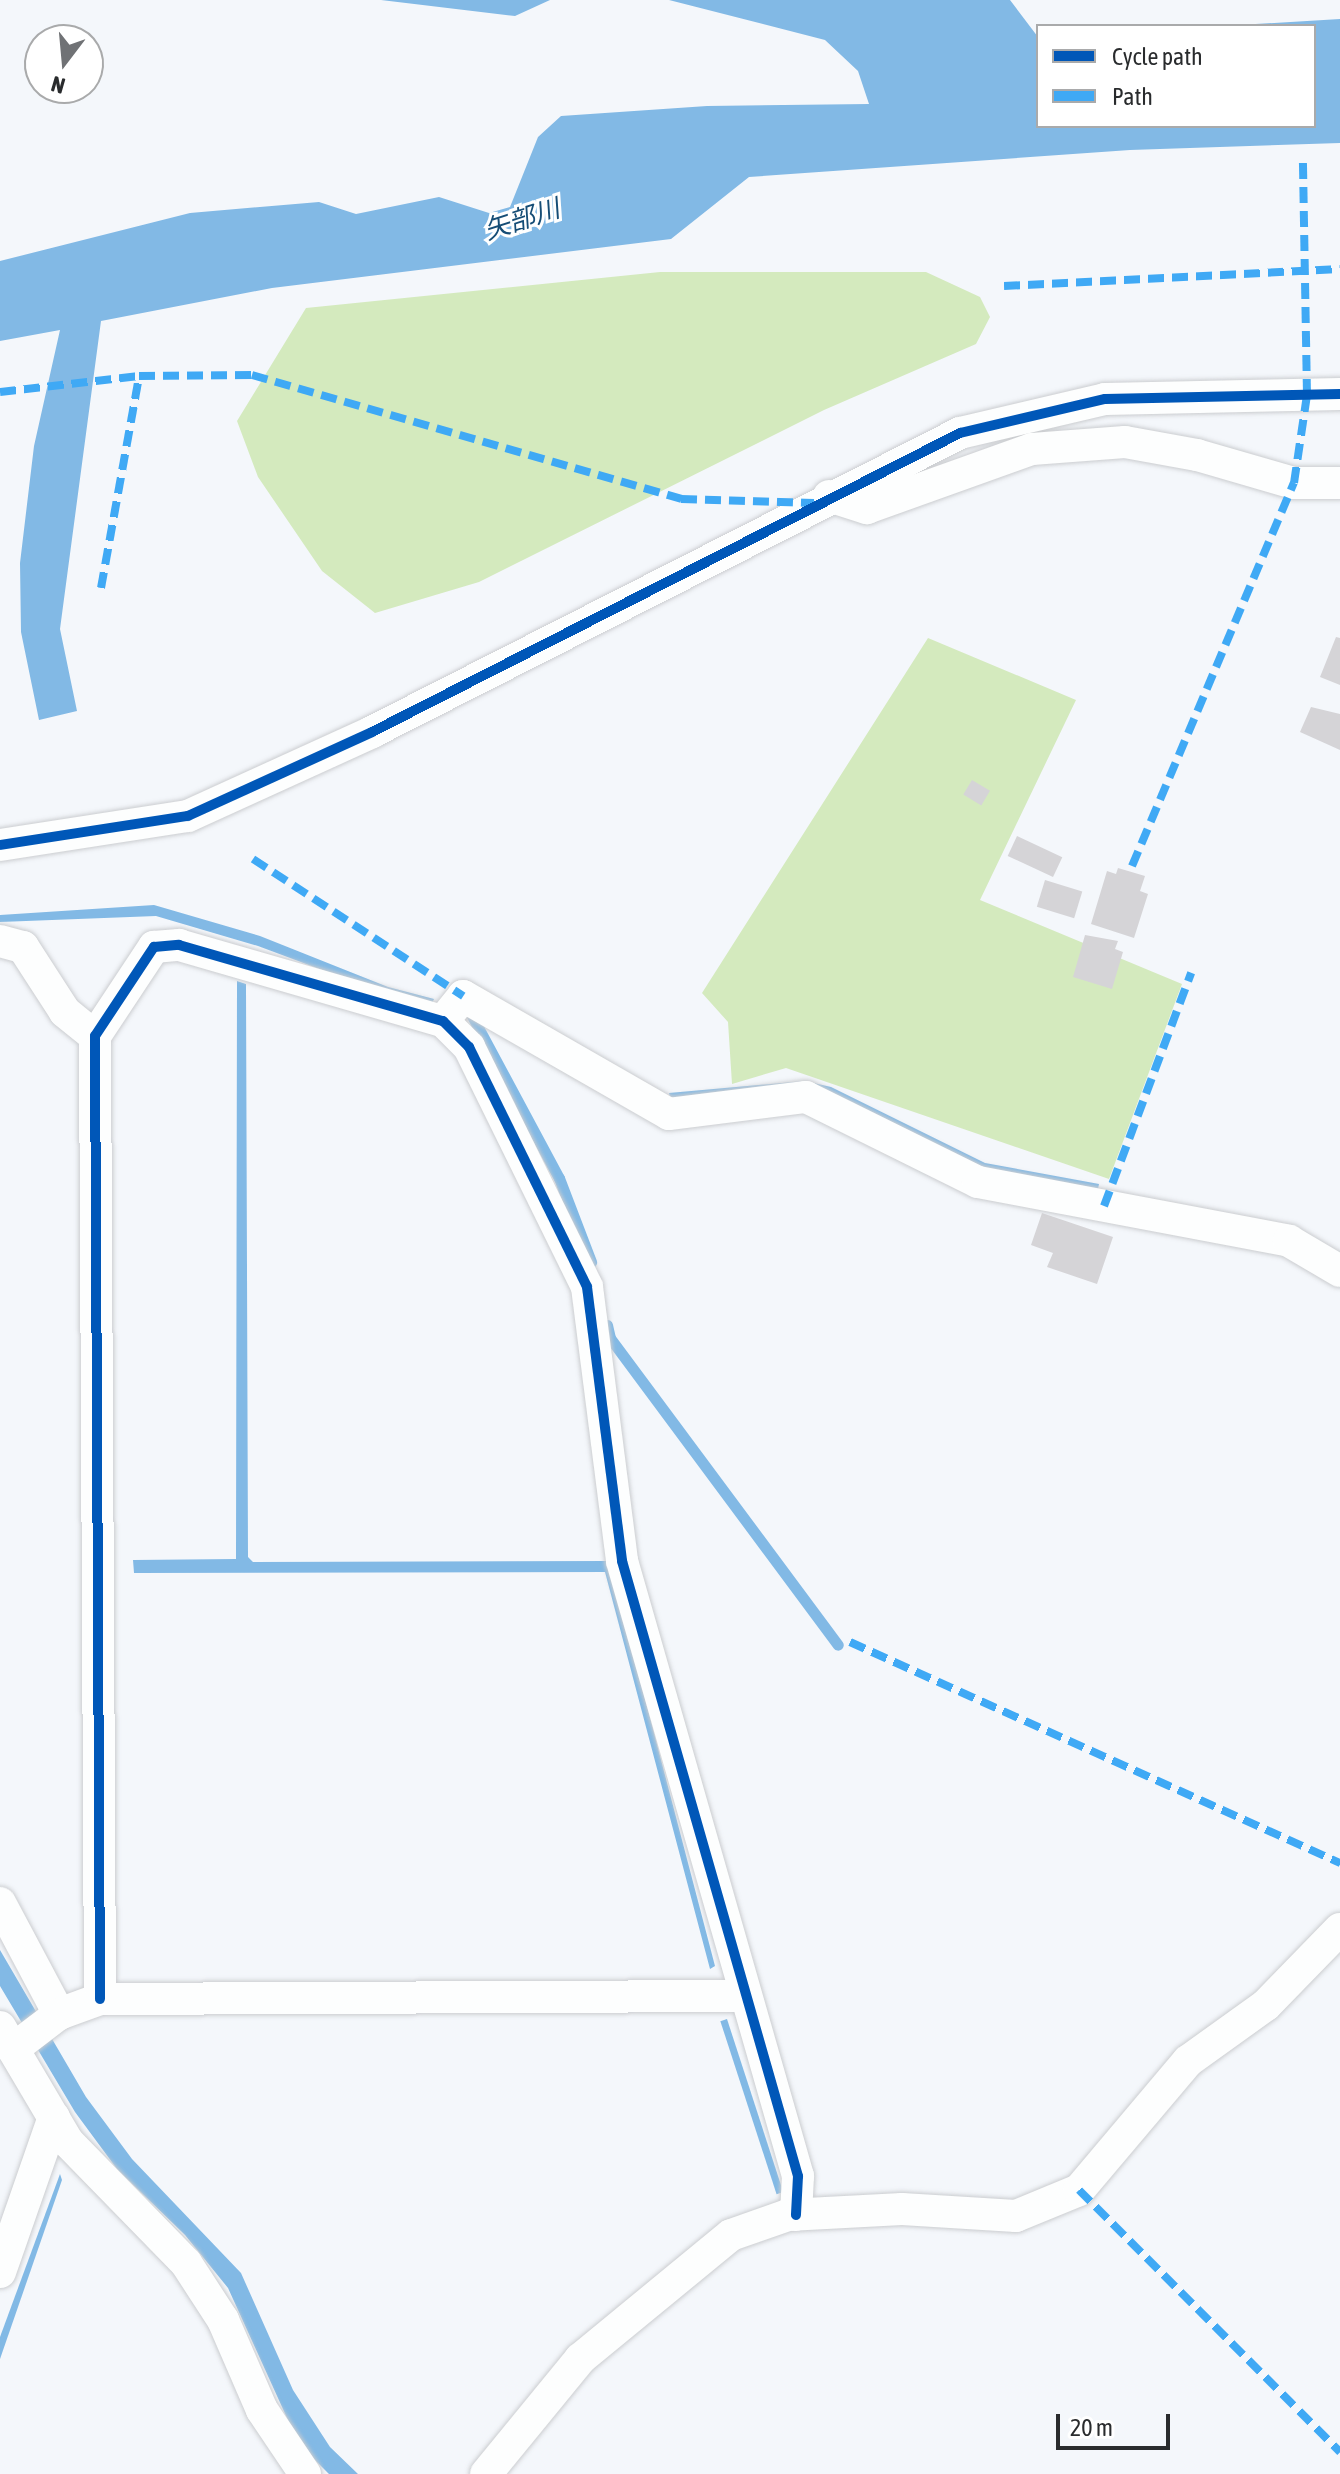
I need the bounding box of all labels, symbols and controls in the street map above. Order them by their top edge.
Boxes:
north arrow [24,24,104,104]
legend [1036,24,1316,128]
text: Cycle path [1112,43,1203,70]
text: N [48,71,68,99]
text: Path [1112,83,1153,110]
water label: 矢部川 [480,193,564,247]
scale bar [1060,2398,1174,2448]
text: 20 m [1070,2414,1113,2441]

